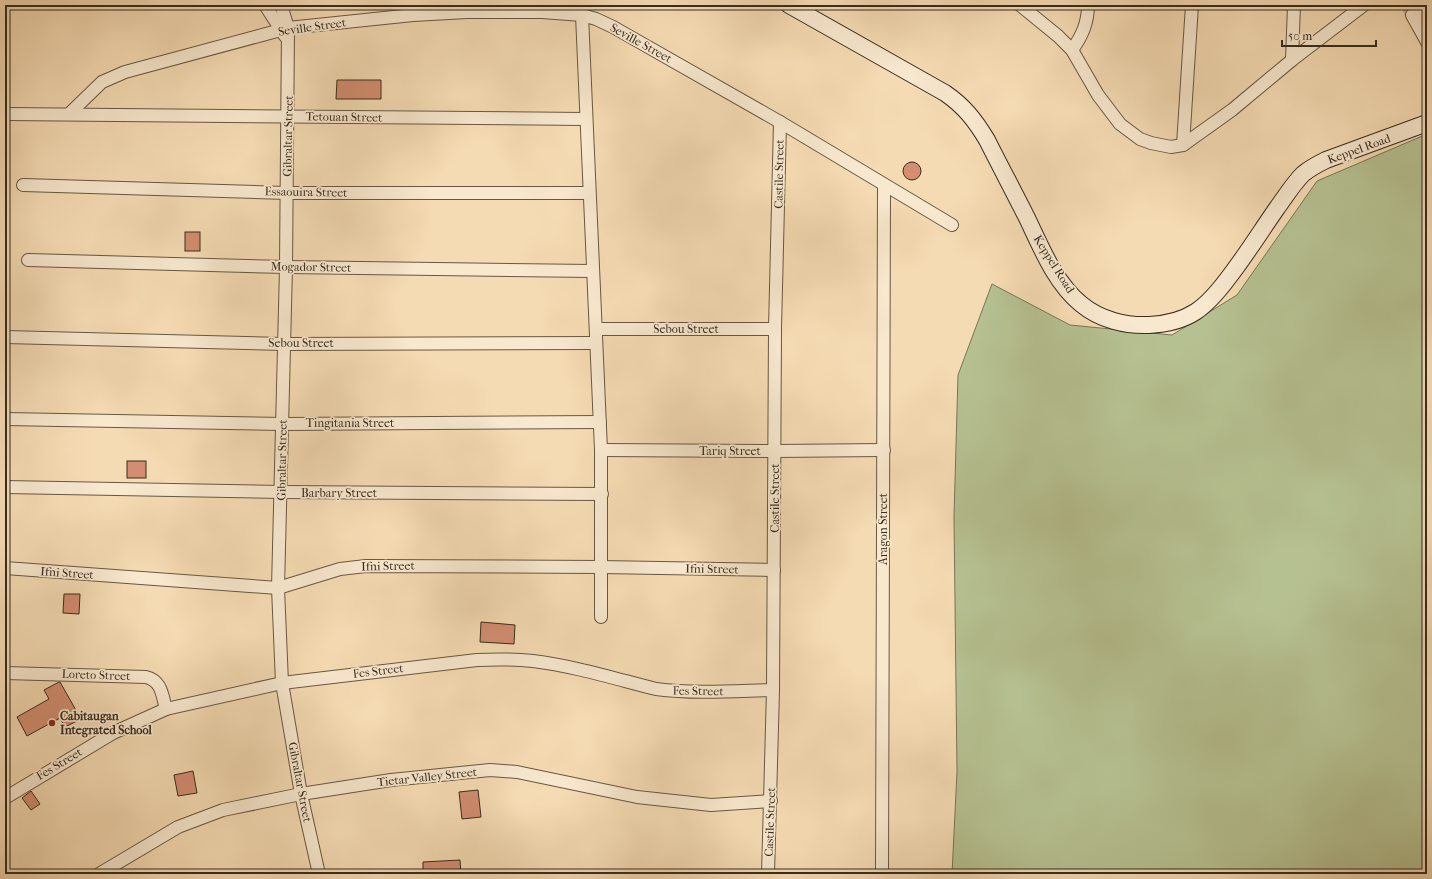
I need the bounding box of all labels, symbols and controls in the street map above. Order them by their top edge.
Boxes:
street label: Seville Street [277,15,348,39]
street label: Seville Street [608,20,675,66]
scale bar [1282,22,1376,48]
text: 50 m [1288,29,1312,43]
street label: Gibraltar Street [280,95,296,177]
street label: Tetouan Street [305,109,383,125]
street label: Keppel Road [1326,131,1393,167]
street label: Castile Street [771,139,787,209]
street label: Essaouira Street [264,184,348,200]
street label: Keppel Road [1031,232,1078,296]
street label: Mogador Street [271,259,352,275]
street label: Sebou Street [653,322,719,336]
street label: Sebou Street [268,336,334,350]
street label: Tingitania Street [306,416,395,430]
street label: Gibraltar Street [274,419,290,501]
street label: Tariq Street [699,444,762,458]
street label: Castile Street [768,463,782,533]
street label: Barbary Street [301,486,378,500]
street label: Aragon Street [876,492,890,566]
street label: Ifni Street [361,559,416,573]
street label: Ifni Street [685,562,740,576]
street label: Ifni Street [40,564,95,582]
street label: Fes Street [352,661,405,681]
street label: Loreto Street [61,667,131,683]
street label: Fes Street [672,684,724,698]
place label: Cabitaugan Integrated School [60,709,152,738]
marker: Cabitaugan Integrated School [47,718,57,728]
street label: Gibraltar Street [285,741,315,824]
street label: Fes Street [34,745,85,783]
street label: Tietar Valley Street [376,765,478,789]
street label: Castile Street [762,786,778,857]

